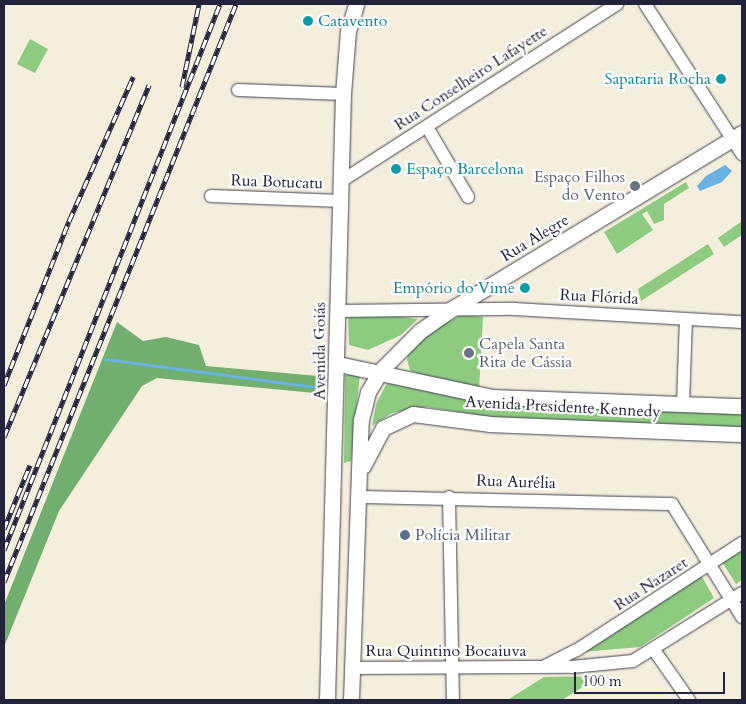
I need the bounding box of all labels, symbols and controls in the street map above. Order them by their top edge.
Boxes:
place label: Catavento [318,11,387,31]
marker: Catavento [302,15,314,27]
street label: Rua Conselheiro Lafayette [391,21,551,135]
place label: Sapataria Rocha [604,69,711,89]
marker: Sapataria Rocha [715,73,727,85]
place label: Espaço Barcelona [406,159,524,179]
marker: Espaço Barcelona [390,163,402,175]
place label: Espaço Filhos do Vento [534,167,625,205]
street label: Rua Botucatu [230,171,324,193]
marker: Espaço Filhos do Vento [629,180,641,192]
street label: Rua Alegre [498,210,572,266]
place label: Empório do Vime [393,278,515,298]
marker: Empório do Vime [519,282,531,294]
street label: Rua Flórida [559,285,639,309]
street label: Avenida Goiás [310,302,330,400]
place label: Capela Santa Rita de Cássia [479,334,572,372]
marker: Capela Santa Rita de Cássia [463,347,475,359]
street label: Avenida Presidente Kennedy [465,392,661,422]
street label: Rua Aurélia [476,471,556,493]
place label: Polícia Militar [415,525,511,545]
marker: Polícia Militar [399,529,411,541]
street label: Rua Nazaret [611,553,691,615]
street label: Rua Quintino Bocaiuva [366,641,526,661]
scale bar [576,662,727,694]
text: 100 m [582,671,622,691]

